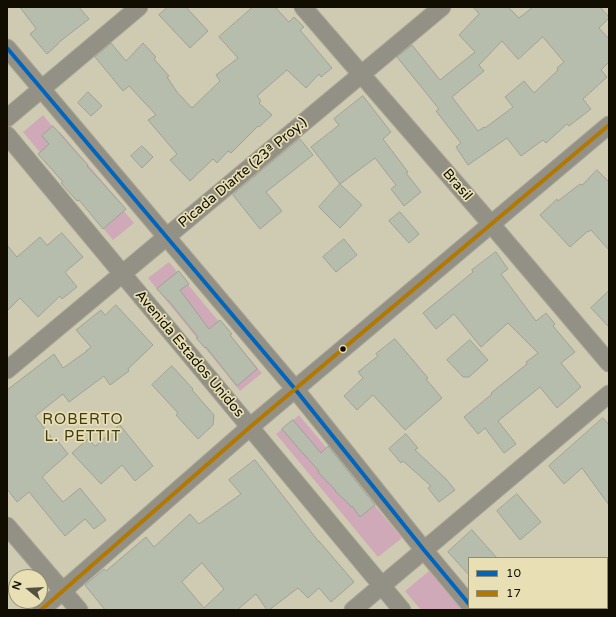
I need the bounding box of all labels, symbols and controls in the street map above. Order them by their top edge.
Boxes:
street label: Picada Diarte (23ª Proy.) [175,114,311,232]
street label: Brasil [439,166,475,204]
street label: Avenida Estados Unidos [131,287,247,421]
unlabelled marker [338,344,348,354]
district label: ROBERTO L. PETTIT [42,411,124,446]
legend [468,557,608,609]
text: 10 [506,566,521,580]
north arrow [8,569,48,609]
text: N [10,579,25,592]
text: 17 [506,586,521,600]

